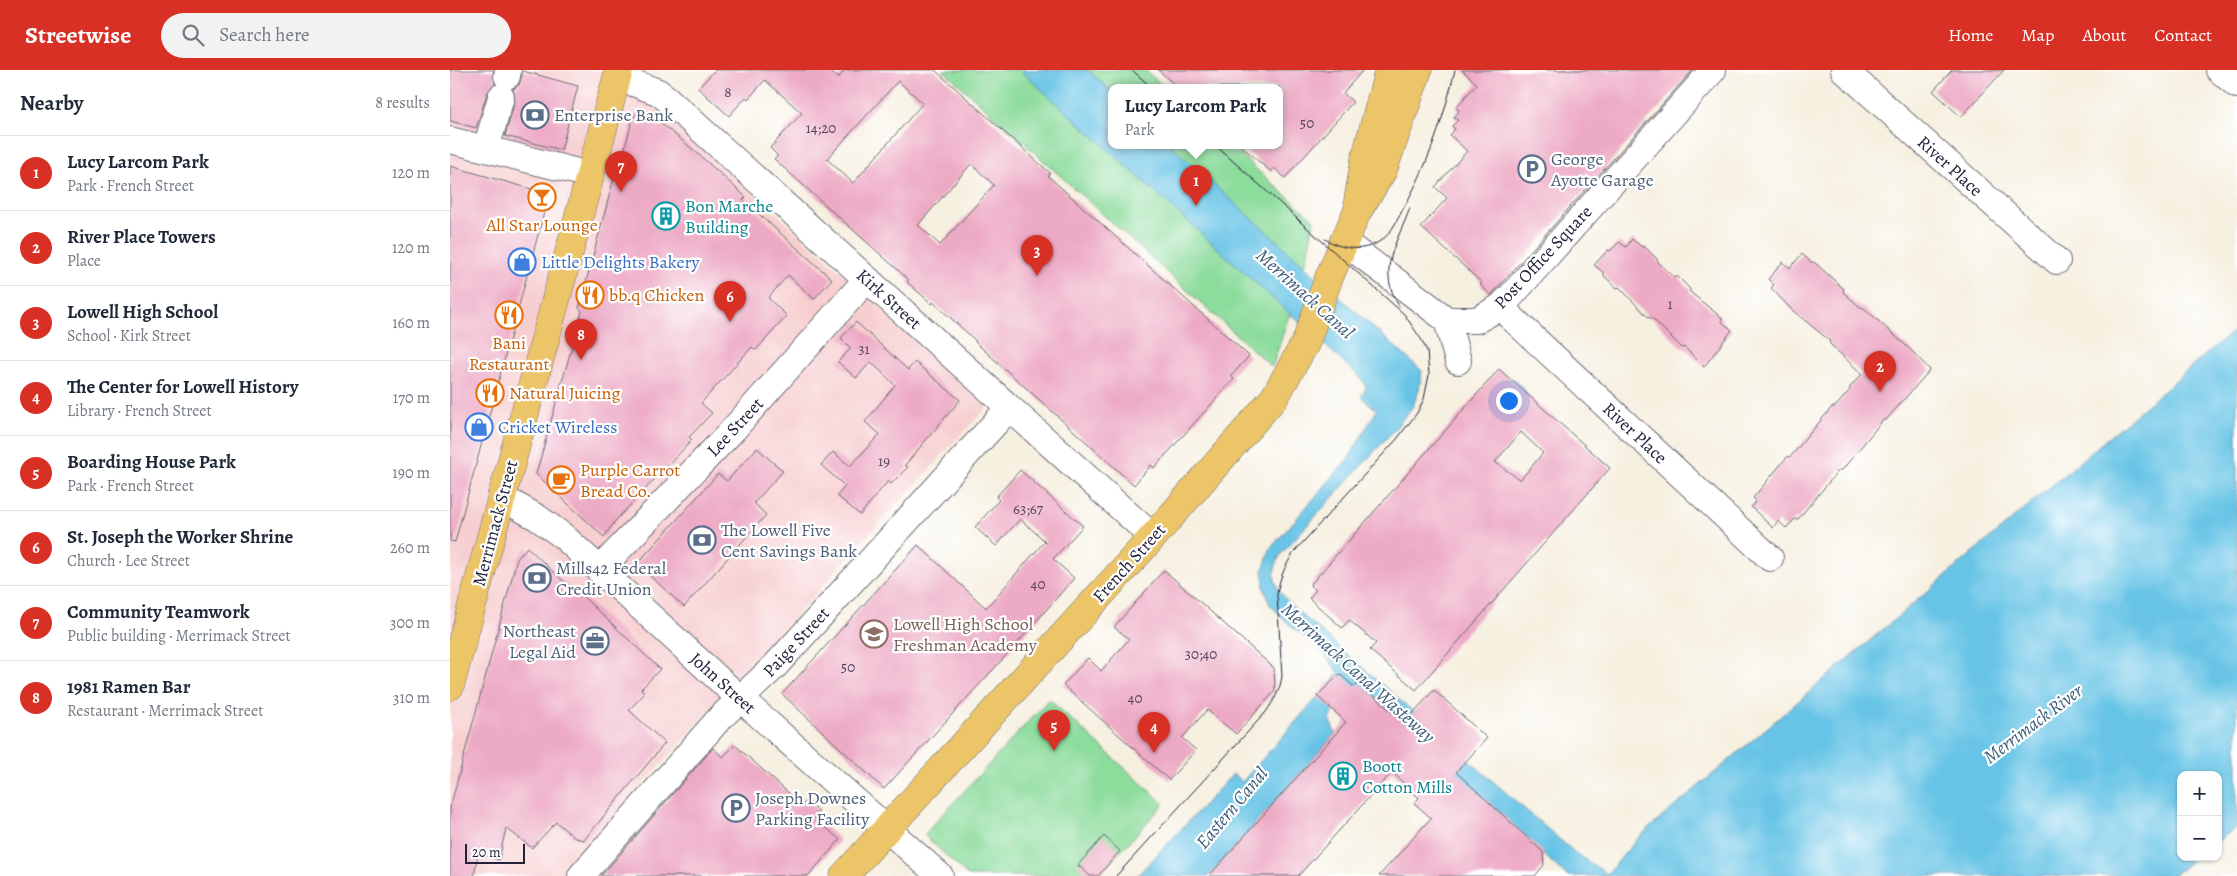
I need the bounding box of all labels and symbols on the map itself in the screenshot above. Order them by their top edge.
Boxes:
house number: 8 [724,82,732,102]
bank icon: Enterprise Bank [520,100,550,130]
place label: Enterprise Bank [554,103,673,127]
house number: 50 [1300,113,1314,133]
house number: 14;20 [806,118,836,138]
street label: River Place [1912,130,1988,202]
place label: George Ayotte Garage [1550,147,1654,192]
pin: 7 [605,151,637,192]
parking icon: George Ayotte Garage [1517,154,1547,184]
pin: 1 [1180,165,1212,206]
bar icon: All Star Lounge [527,182,557,212]
place label: Bon Marche Building [685,194,773,239]
street label: Post Office Square [1489,200,1597,314]
building icon: Bon Marche Building [651,201,681,231]
place label: All Star Lounge [485,213,598,237]
pin: 3 [1021,235,1053,276]
water label: Merrimack Canal [1250,243,1360,345]
shop icon: Little Delights Bakery [507,247,537,277]
place label: Little Delights Bakery [541,250,701,274]
street label: Kirk Street [851,263,927,335]
restaurant icon: bb.q Chicken [575,280,605,310]
pin: 6 [714,281,746,322]
place label: bb.q Chicken [609,283,704,307]
house number: 1 [1667,294,1673,314]
restaurant icon: Bani Restaurant [494,300,524,330]
pin: 8 [565,319,597,360]
place label: Bani Restaurant [469,331,549,376]
house number: 31 [858,339,870,359]
pin: 2 [1864,351,1896,392]
restaurant icon: Natural Juicing [475,378,505,408]
place label: Natural Juicing [509,381,620,405]
your location [1496,388,1522,414]
street label: Lee Street [701,392,769,462]
street label: River Place [1597,397,1673,469]
shop icon: Cricket Wireless [464,412,494,442]
place label: Cricket Wireless [498,415,618,439]
house number: 19 [878,451,890,471]
street label: Merrimack Street [467,457,523,589]
place label: Purple Carrot Bread Co. [580,458,680,503]
cafe icon: Purple Carrot Bread Co. [546,465,576,495]
house number: 63;67 [1013,499,1044,519]
place label: The Lowell Five Cent Savings Bank [721,518,857,563]
street label: French Street [1087,518,1171,608]
bank icon: The Lowell Five Cent Savings Bank [687,525,717,555]
place label: Mills42 Federal Credit Union [556,556,667,601]
bank icon: Mills42 Federal Credit Union [522,563,552,593]
house number: 40 [1031,574,1045,594]
water label: Merrimack Canal Wasteway [1275,597,1441,750]
street label: Paige Street [757,602,835,682]
place label: Lowell High School Freshman Academy [893,612,1038,657]
place label: Northeast Legal Aid [502,619,576,664]
school or university icon: Lowell High School Freshman Academy [859,619,889,649]
office icon: Northeast Legal Aid [580,626,610,656]
house number: 30;40 [1185,644,1217,664]
street label: John Street [685,647,761,719]
house number: 50 [841,657,855,677]
water label: Merrimack River [1978,677,2089,770]
house number: 40 [1128,688,1142,708]
pin: 5 [1038,710,1070,751]
pin: 4 [1138,712,1170,753]
place label: Boott Cotton Mills [1362,754,1452,799]
water label: Eastern Canal [1190,761,1274,854]
building icon: Boott Cotton Mills [1328,761,1358,791]
place label: Joseph Downes Parking Facility [755,786,870,831]
parking icon: Joseph Downes Parking Facility [721,793,751,823]
scale bar [465,841,525,864]

